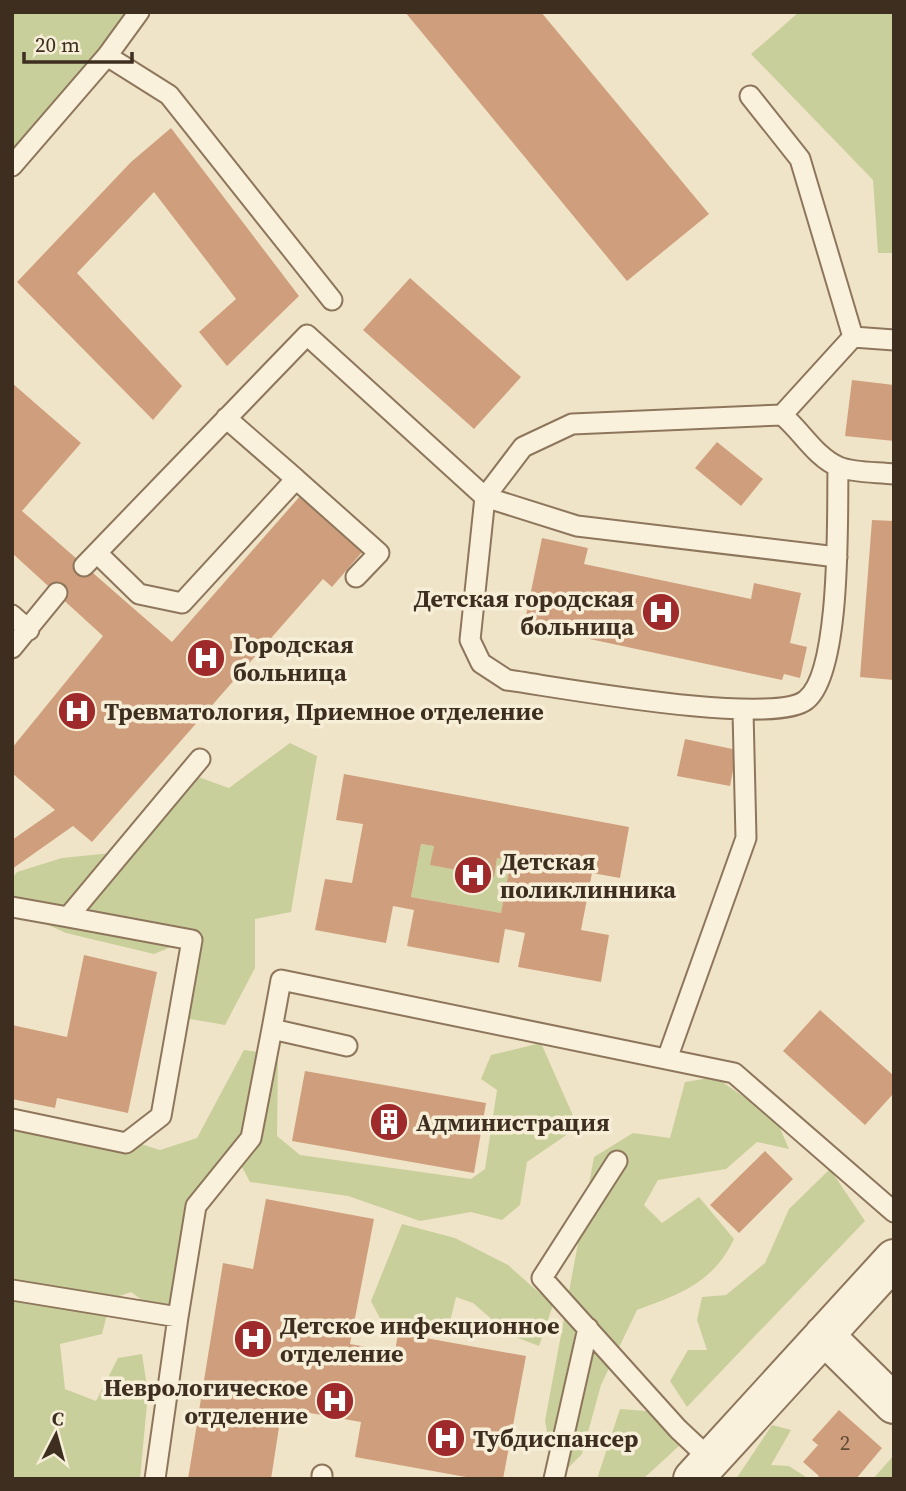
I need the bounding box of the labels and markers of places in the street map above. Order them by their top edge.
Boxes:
place label: Детская городская больница [414,582,634,643]
hospital icon: Детская городская больница [640,591,682,633]
place label: Городская больница [233,628,354,689]
hospital icon: Городская больница [185,637,227,679]
hospital icon: Тревматология, Приемное отделение [56,690,98,732]
place label: Тревматология, Приемное отделение [104,695,544,728]
place label: Детская поликлинника [500,845,676,906]
hospital icon: Детская поликлинника [452,854,494,896]
building icon: Администрация [368,1101,410,1143]
place label: Администрация [416,1106,610,1139]
place label: Детское инфекционное отделение [280,1309,559,1370]
hospital icon: Детское инфекционное отделение [232,1318,274,1360]
place label: Неврологическое отделение [103,1371,308,1432]
hospital icon: Неврологическое отделение [314,1380,356,1422]
hospital icon: Тубдиспансер [425,1417,467,1459]
place label: Тубдиспансер [473,1422,639,1455]

